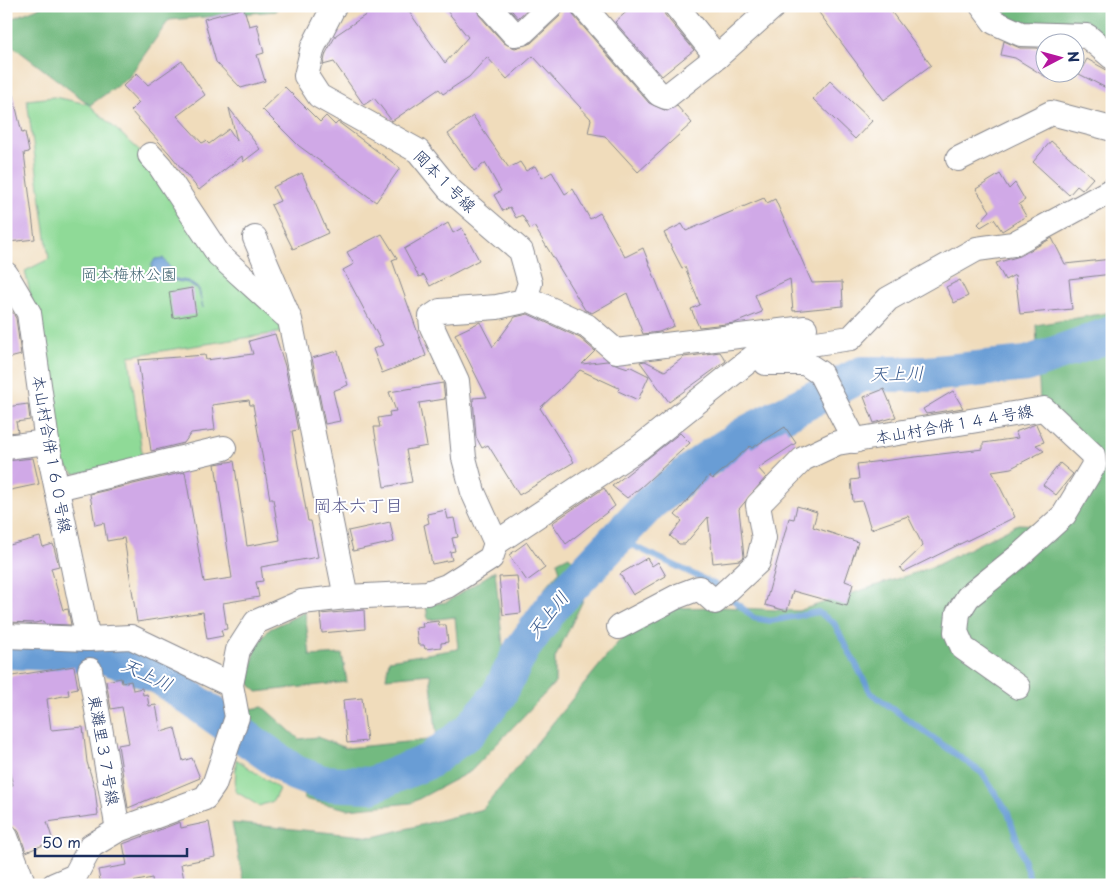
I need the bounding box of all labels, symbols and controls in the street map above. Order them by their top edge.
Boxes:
north arrow [1036,32,1086,82]
text: N [1062,50,1084,63]
street label: 岡本１号線 [409,144,482,217]
park label: 岡本梅林公園 [81,261,177,285]
water label: 天上川 [870,359,924,386]
street label: 本山村合併１６０号線 [27,373,79,535]
street label: 本山村合併１４４号線 [873,397,1035,449]
district label: 岡本六丁目 [313,491,403,518]
water label: 天上川 [519,585,574,644]
water label: 天上川 [117,650,178,697]
street label: 東灘里３７号線 [83,693,127,807]
scale bar [35,826,188,858]
text: 50 m [42,830,81,853]

